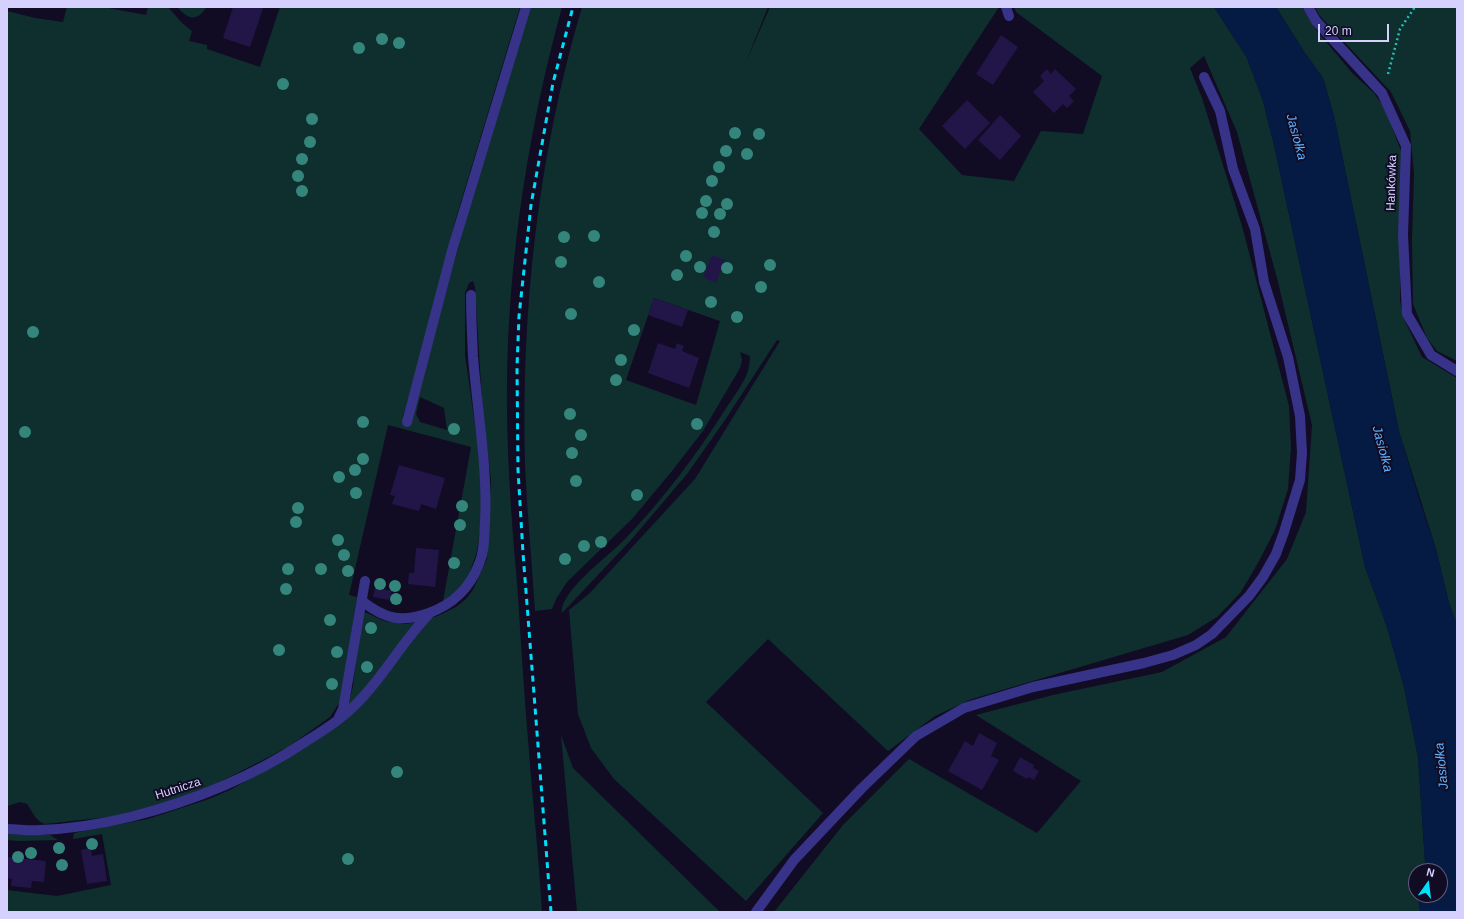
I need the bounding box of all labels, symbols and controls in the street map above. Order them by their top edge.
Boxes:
scale bar [1320,16,1391,42]
text: 20 m [1325,24,1352,38]
water label: Jasiołka [1282,112,1310,162]
street label: Hankówka [1384,155,1400,211]
water label: Jasiołka [1368,424,1396,474]
water label: Jasiołka [1432,742,1452,790]
street label: Hutnicza [154,775,202,803]
north arrow [1408,863,1448,903]
text: N [1425,866,1436,879]

